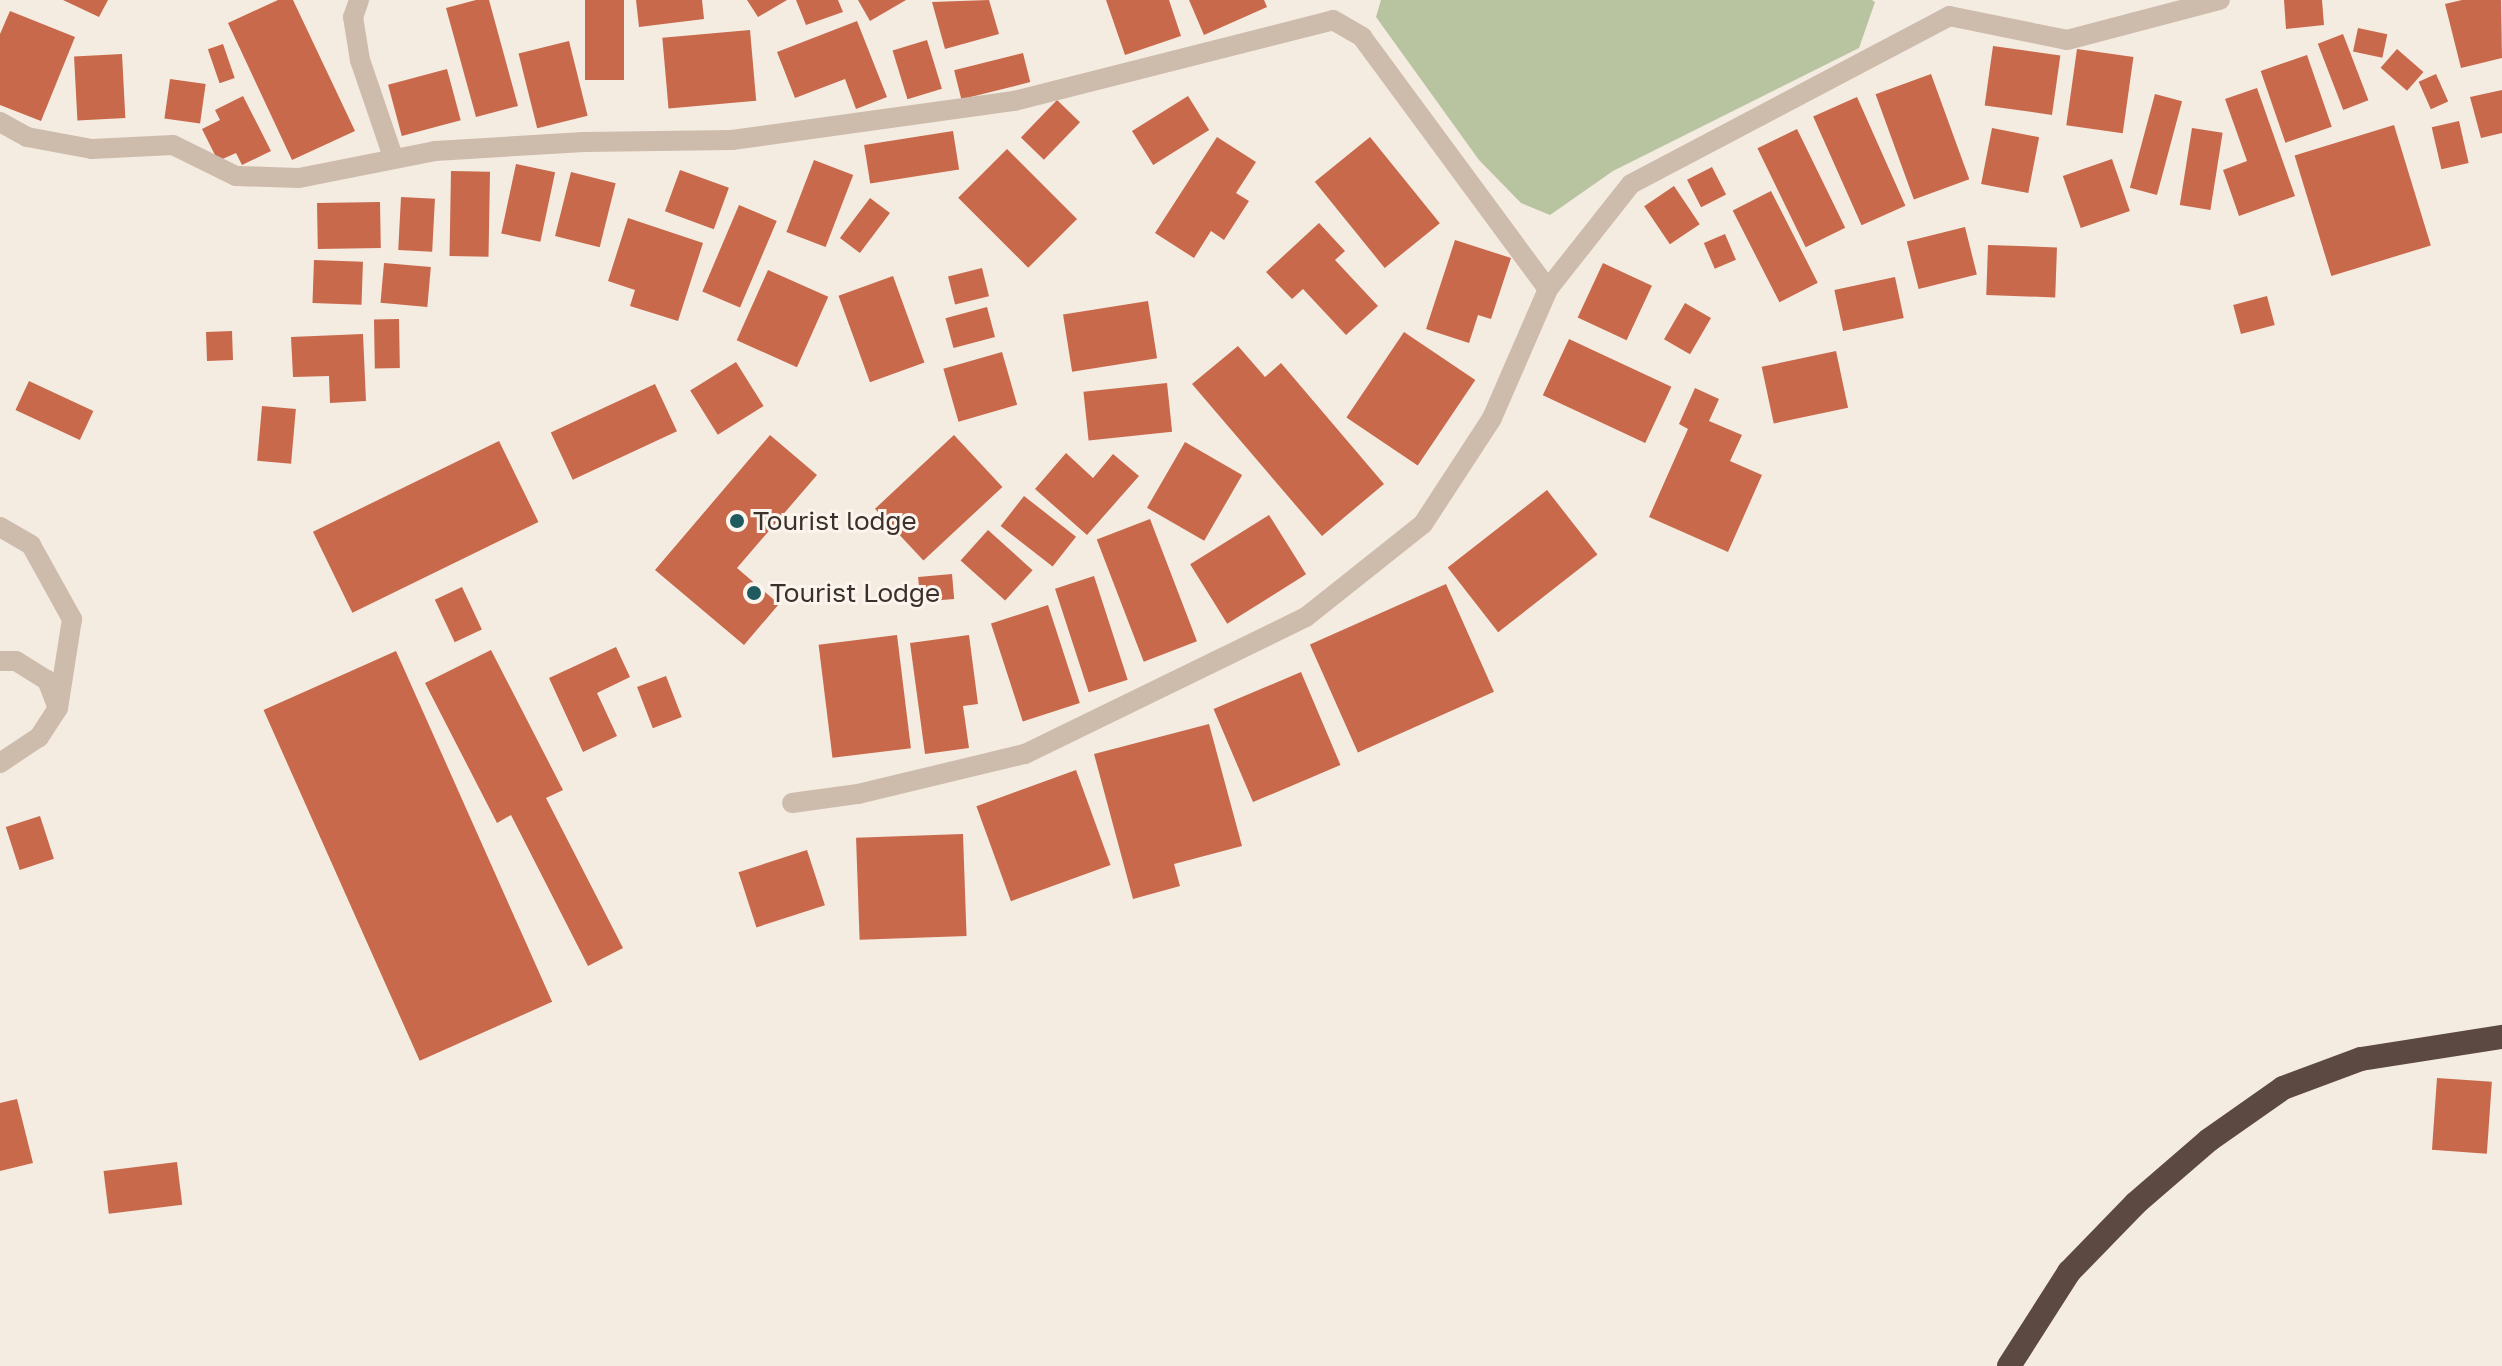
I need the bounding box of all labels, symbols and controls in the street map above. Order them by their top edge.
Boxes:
place label: Tourist lodge [753,505,917,537]
marker: Tourist lodge [728,512,746,530]
place label: Tourist Lodge [770,577,940,609]
marker: Tourist Lodge [745,584,763,602]

